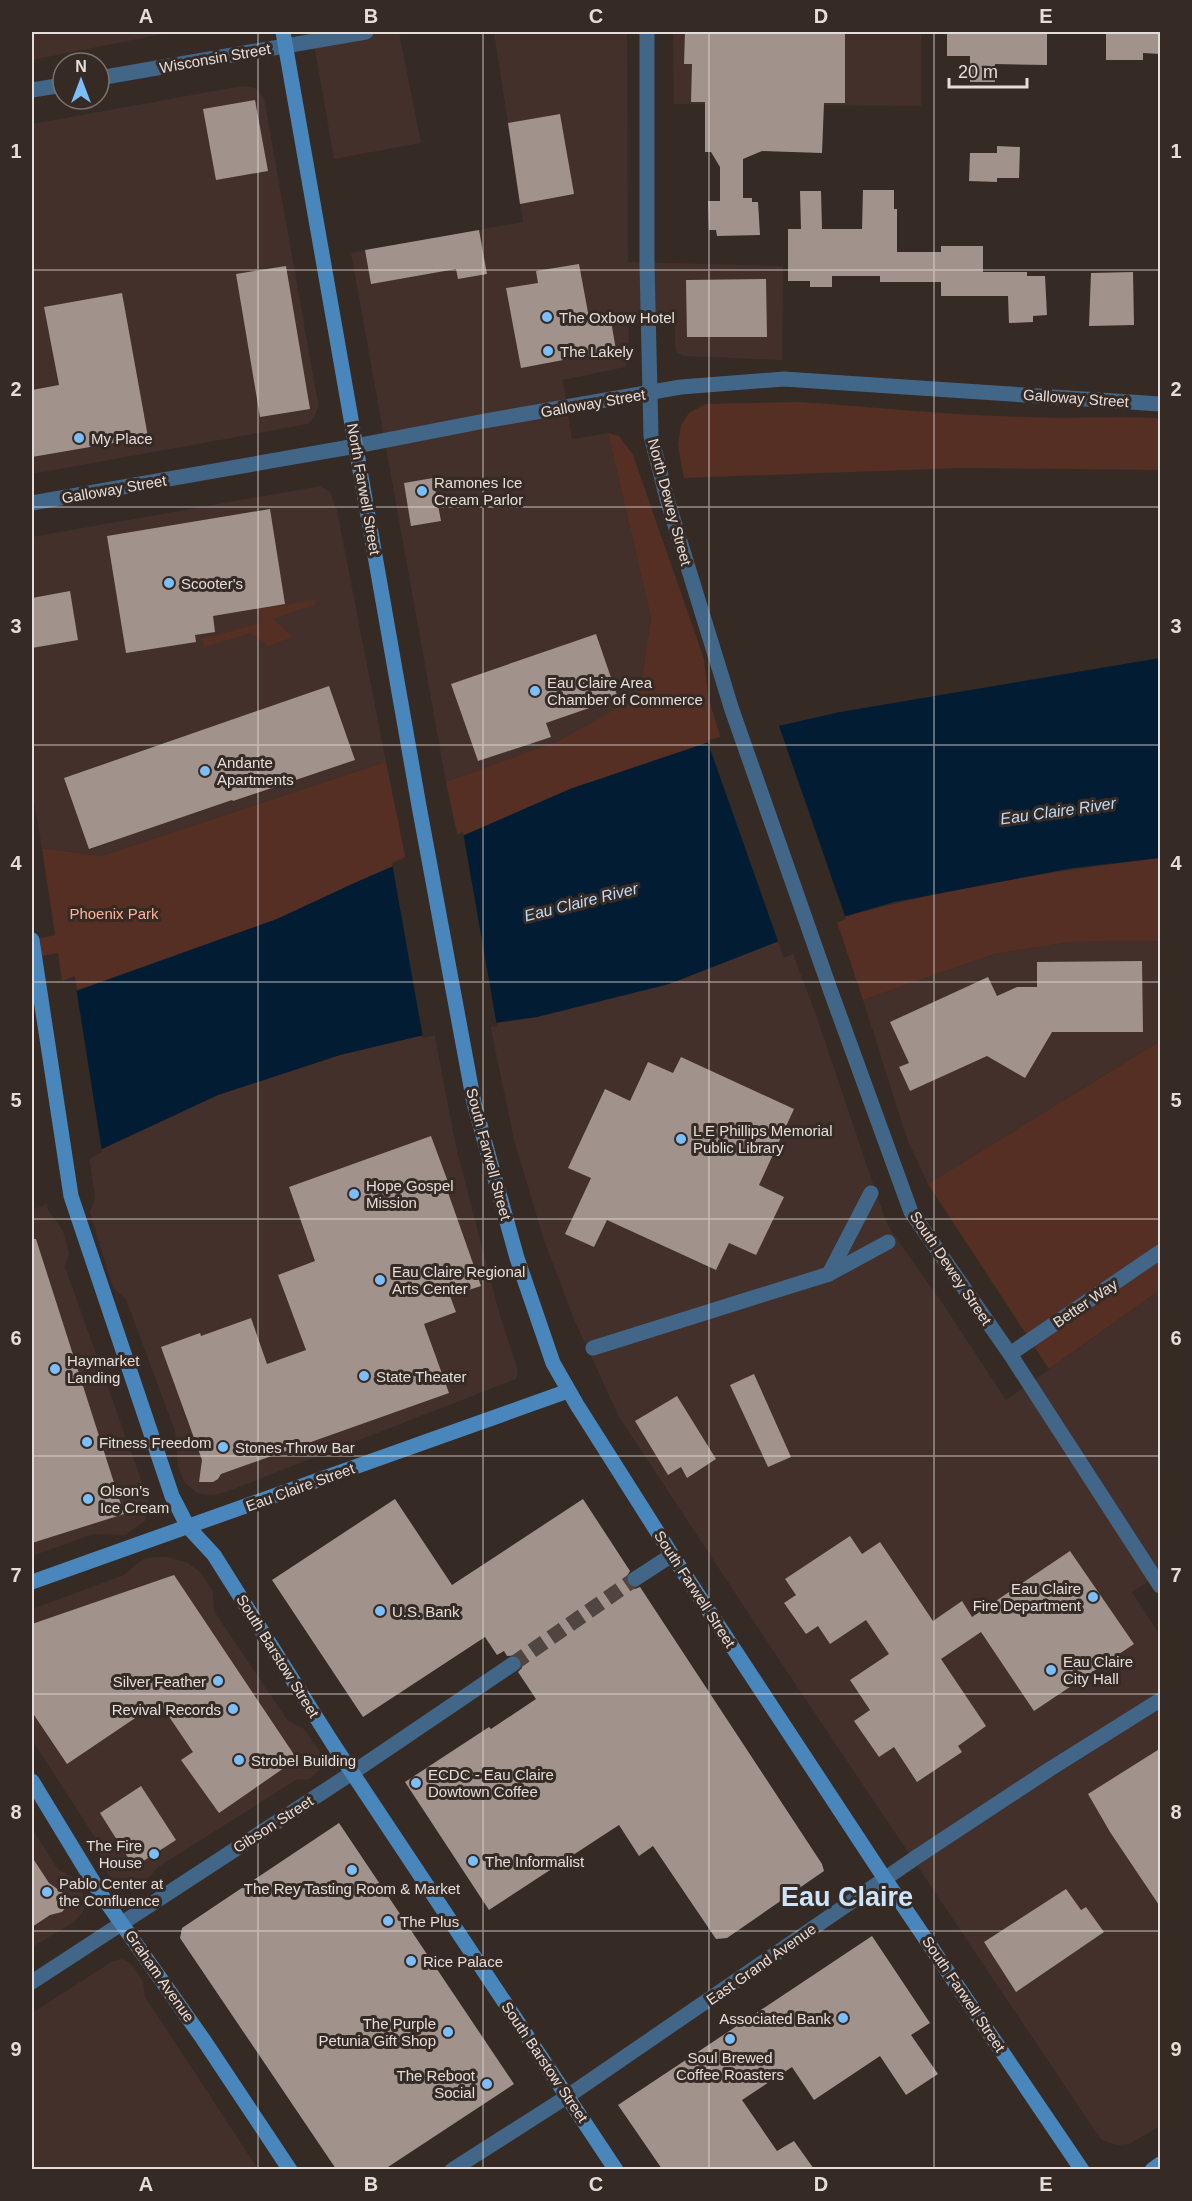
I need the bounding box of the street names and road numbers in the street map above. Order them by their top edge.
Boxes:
street label: Wisconsin Street [158,40,273,76]
street label: Galloway Street [539,385,647,421]
street label: Galloway Street [1023,386,1130,410]
street label: North Farwell Street [344,422,384,557]
street label: North Dewey Street [645,437,695,568]
street label: Galloway Street [60,471,168,507]
street label: South Farwell Street [463,1086,515,1223]
street label: South Dewey Street [907,1208,996,1329]
street label: Better Way [1050,1275,1121,1331]
street label: Eau Claire Street [243,1459,357,1515]
street label: South Farwell Street [651,1527,740,1651]
street label: South Barstow Street [233,1591,323,1721]
street label: Gibson Street [230,1791,317,1856]
street label: East Grand Avenue [703,1920,819,2008]
street label: Graham Avenue [122,1927,198,2025]
street label: South Farwell Street [919,1933,1010,2056]
street label: South Barstow Street [498,1998,592,2126]

